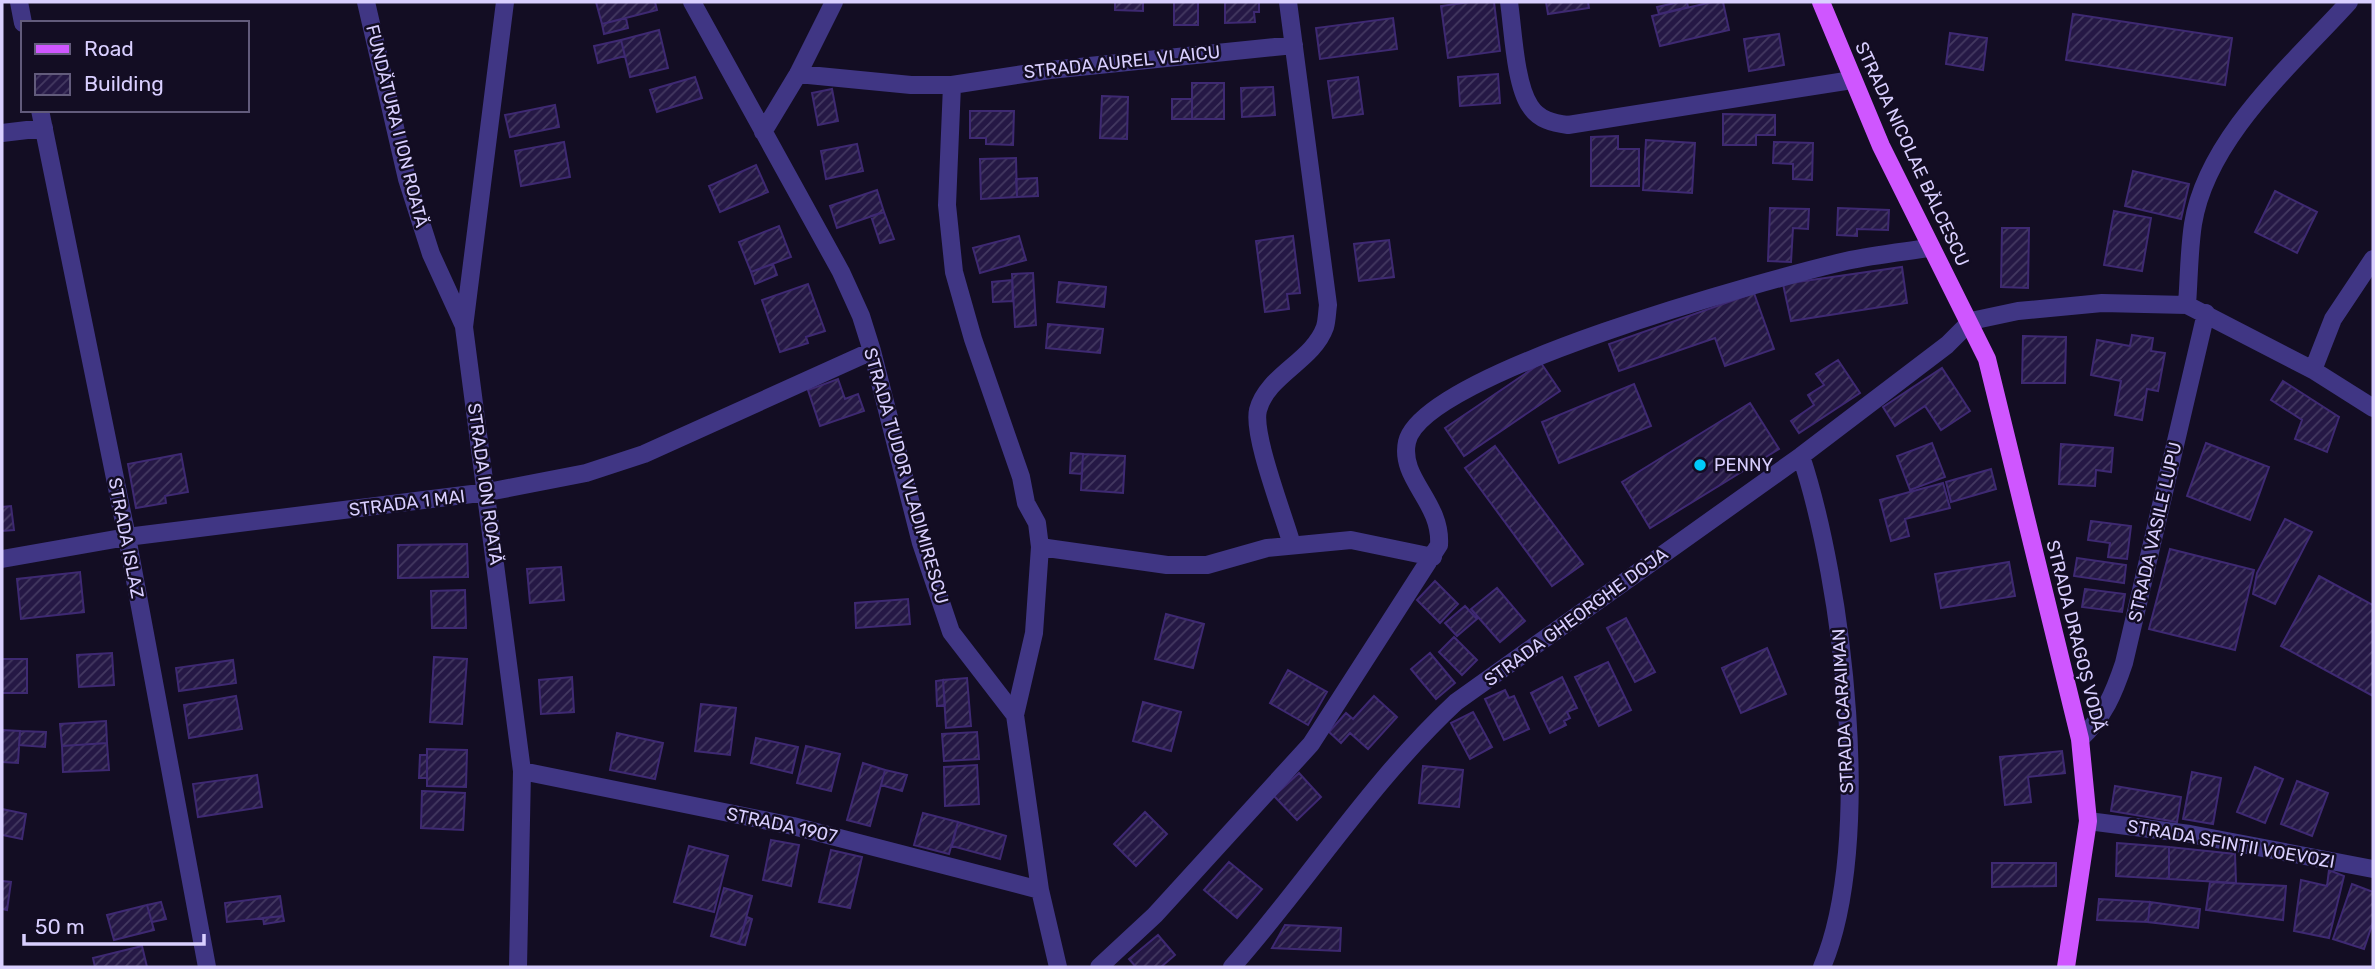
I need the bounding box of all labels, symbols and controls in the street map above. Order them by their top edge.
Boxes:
legend [21,21,248,112]
street label: FUNDĂTURA I ION ROATĂ [361,22,433,230]
text: Road [84,36,134,61]
street label: STRADA NICOLAE BĂLCESCU [1850,38,1974,270]
street label: STRADA AUREL VLAICU [1023,41,1221,83]
text: Building [84,71,164,96]
street label: STRADA TUDOR VLADIMIRESCU [859,345,953,607]
street label: STRADA ION ROATĂ [463,402,507,566]
street label: STRADA VASILE LUPU [2124,440,2186,624]
place label: PENNY [1714,454,1773,476]
marker: PENNY [1692,457,1708,473]
street label: STRADA ISLAZ [104,476,149,600]
street label: STRADA 1 MAI [348,485,466,521]
street label: STRADA DRAGOȘ VODĂ [2042,538,2110,734]
street label: STRADA GHEORGHE DOJA [1480,543,1672,691]
street label: STRADA CARAIMAN [1828,628,1858,794]
street label: STRADA 1907 [725,803,839,847]
street label: STRADA SFINȚII VOEVOZI [2125,815,2337,873]
scale bar [24,902,205,946]
text: 50 m [35,914,85,939]

